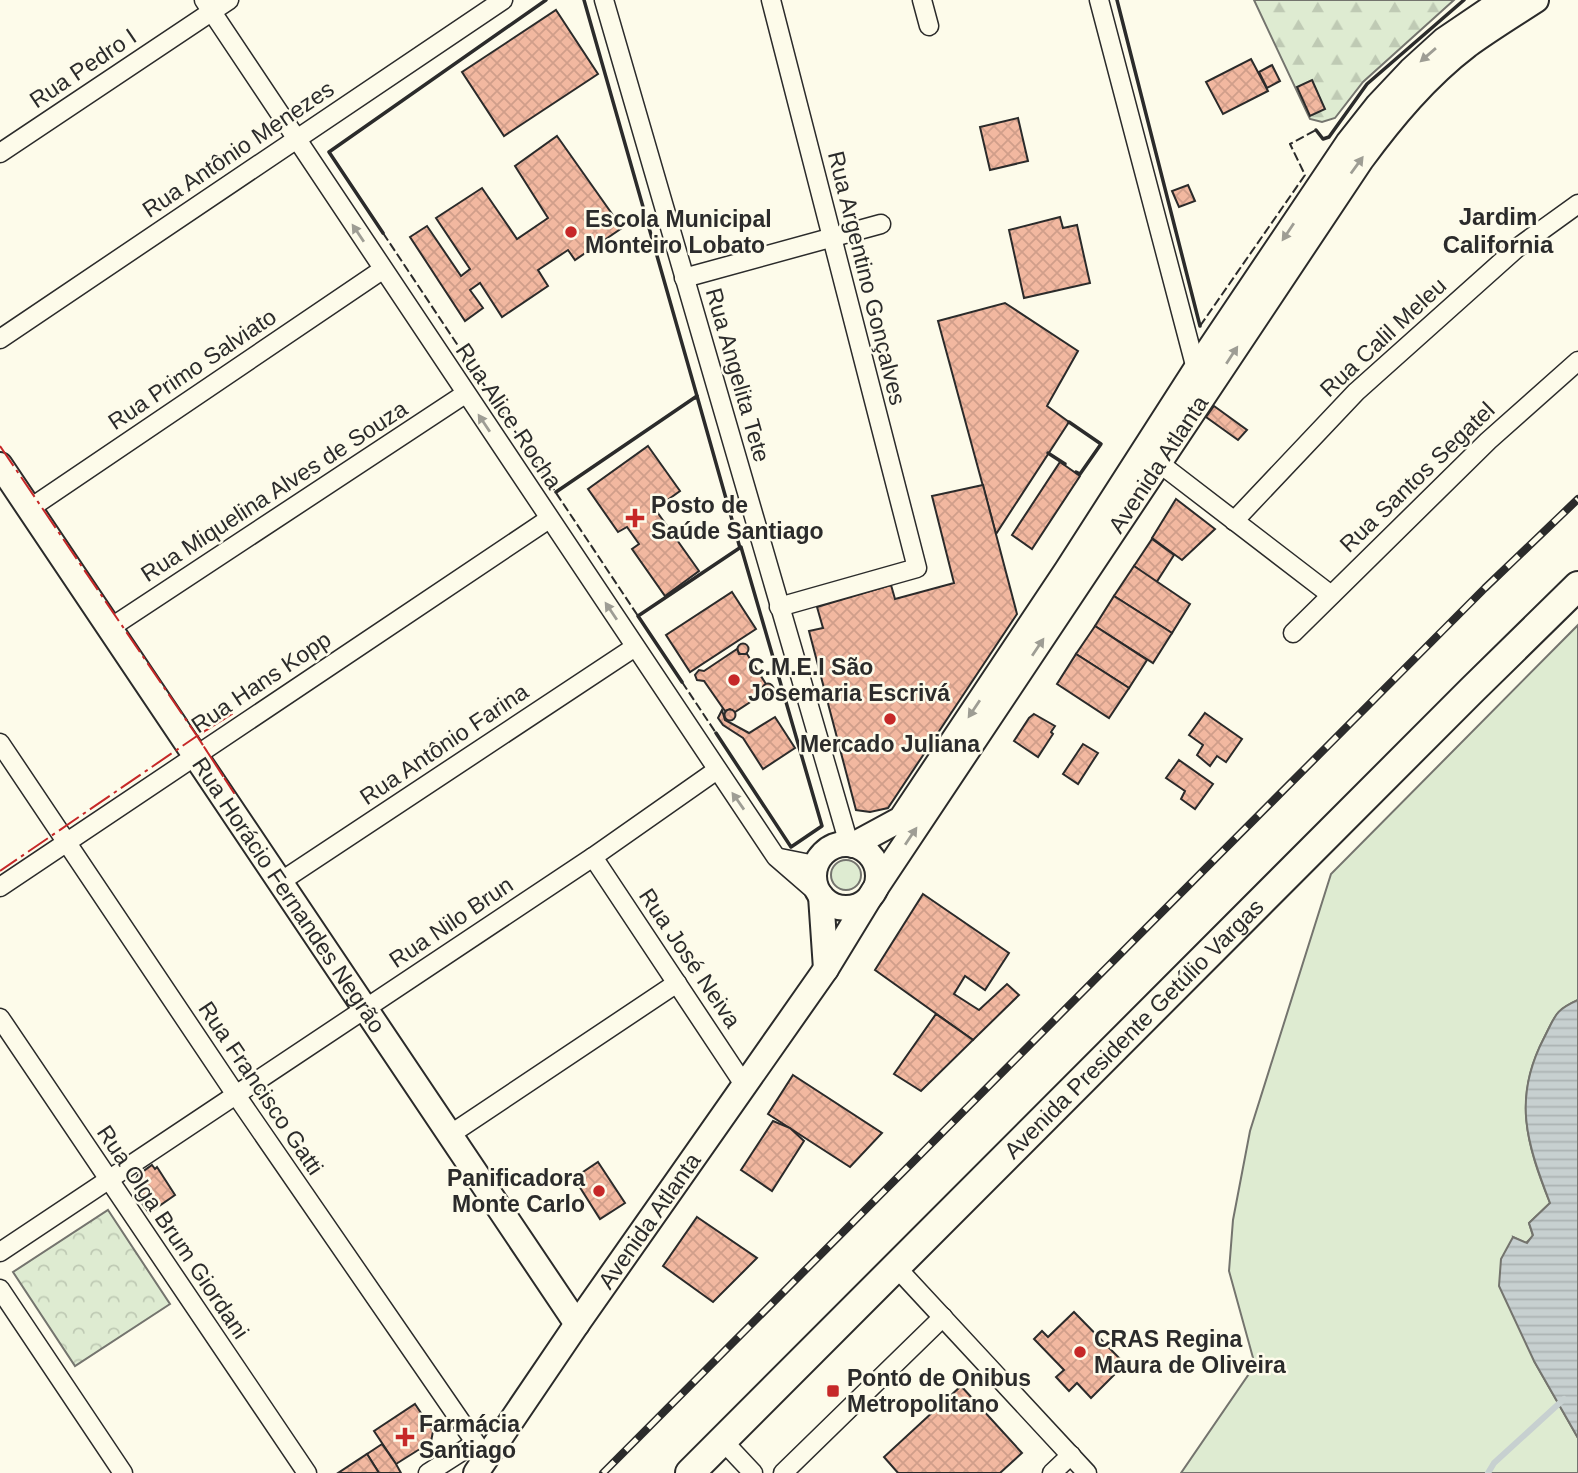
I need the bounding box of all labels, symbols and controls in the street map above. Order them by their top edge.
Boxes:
street label: Rua Pedro I [25,23,141,113]
one-way arrow [1420,46,1437,62]
street label: Rua Antônio Menezes [137,75,339,223]
street label: Rua Argentino Gonçalves [823,148,911,408]
one-way arrow [1350,156,1364,174]
district label: Jardim California [1443,203,1554,258]
place label: Escola Municipal Monteiro Lobato [585,206,772,258]
one-way arrow [1282,223,1295,242]
one-way arrow [352,224,365,243]
marker: Escola Municipal Monteiro Lobato [563,224,579,240]
street label: Rua Calil Meleu [1315,272,1451,402]
street label: Rua Angelita Tete [701,285,775,465]
street label: Rua Primo Salviato [103,303,281,435]
street label: Rua Alice Rocha [451,338,567,494]
one-way arrow [1225,345,1238,365]
street label: Avenida Atlanta [1103,390,1213,538]
street label: Rua Miquelina Alves de Souza [136,395,412,587]
street label: Rua Santos Segatel [1334,397,1500,557]
one-way arrow [478,413,491,432]
place label: Posto de Saúde Santiago [651,492,824,544]
marker: Posto de Saúde Santiago [625,508,645,528]
one-way arrow [605,602,618,621]
street label: Rua Hans Kopp [186,626,336,738]
one-way arrow [1032,637,1045,657]
place label: C.M.E.I São Josemaria Escrivá [748,654,950,706]
marker: C.M.E.I São Josemaria Escrivá [726,672,742,688]
street label: Rua Antônio Farina [355,678,533,810]
one-way arrow [967,700,981,718]
marker: Mercado Juliana [882,711,898,727]
place label: Mercado Juliana [800,731,980,757]
street label: Rua Horácio Fernandes Negrão [187,752,391,1038]
one-way arrow [731,792,745,810]
one-way arrow [905,826,918,845]
street label: Rua Nilo Brun [384,871,518,973]
street label: Rua José Neiva [634,883,746,1033]
street label: Avenida Presidente Getúlio Vargas [999,893,1269,1164]
street label: Rua Francisco Gatti [193,996,329,1180]
street label: Rua Olga Brum Giordani [92,1120,254,1344]
street label: Avenida Atlanta [593,1148,706,1294]
place label: Panificadora Monte Carlo [447,1165,585,1217]
marker: Panificadora Monte Carlo [591,1183,607,1199]
place label: CRAS Regina Maura de Oliveira [1094,1326,1286,1378]
marker: CRAS Regina Maura de Oliveira [1072,1344,1088,1360]
place label: Ponto de Onibus Metropolitano [847,1365,1031,1417]
marker: Ponto de Onibus Metropolitano [825,1383,841,1399]
place label: Farmácia Santiago [419,1411,520,1463]
marker: Farmácia Santiago [397,1429,413,1445]

